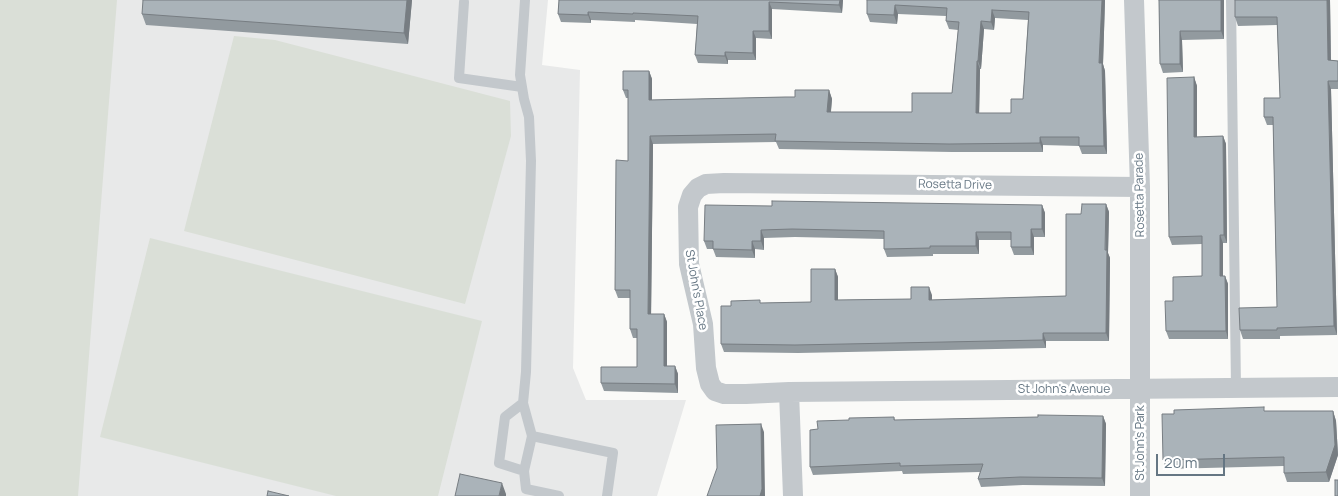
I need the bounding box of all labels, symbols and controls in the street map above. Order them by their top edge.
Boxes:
street label: Rosetta Parade [1132,153,1148,237]
street label: Rosetta Drive [918,177,992,193]
street label: St John's Place [682,249,710,331]
street label: St John's Avenue [1018,383,1110,397]
street label: St John's Park [1134,405,1148,481]
scale bar [1158,444,1227,476]
text: 20 m [1164,452,1197,473]

